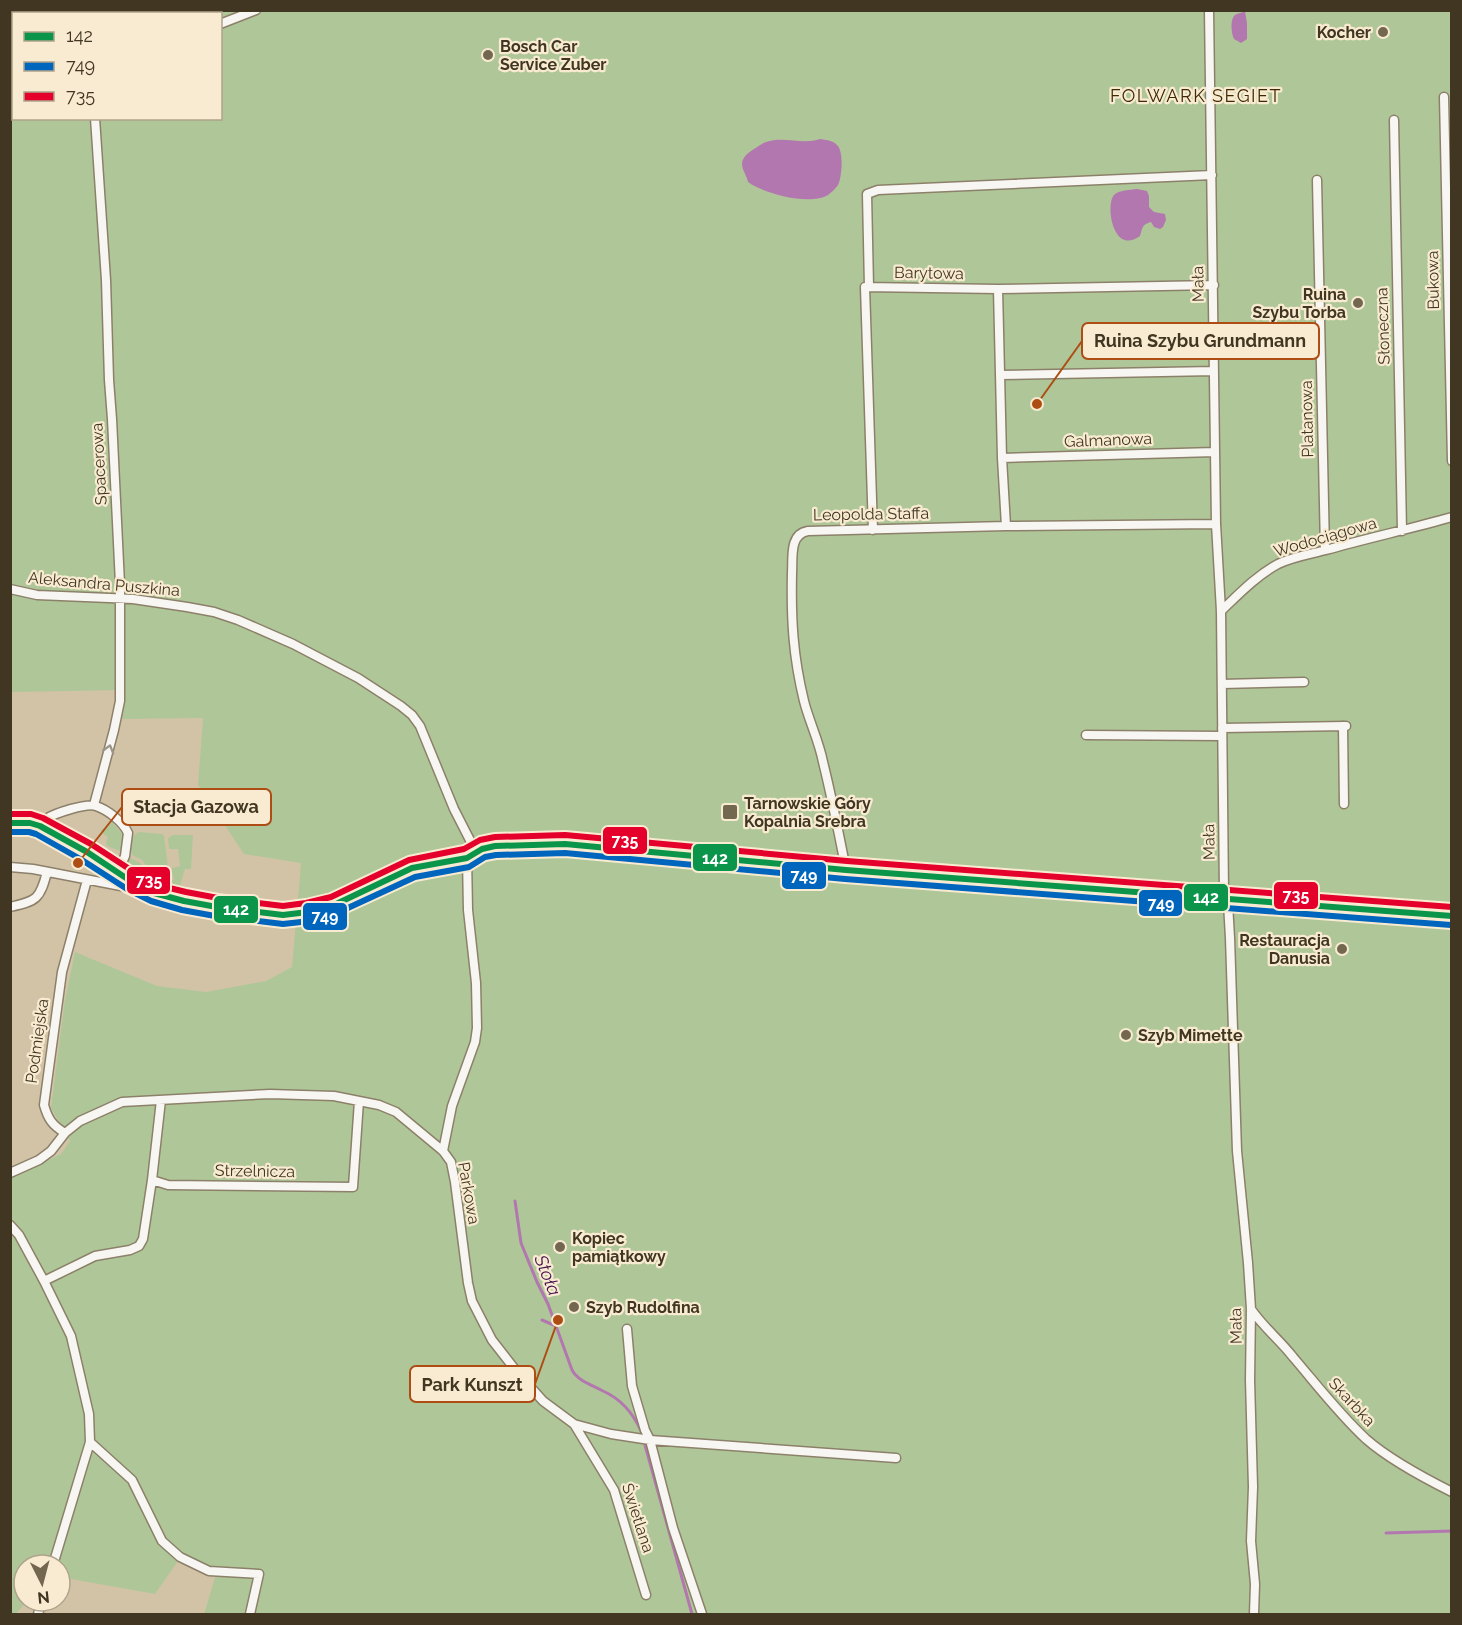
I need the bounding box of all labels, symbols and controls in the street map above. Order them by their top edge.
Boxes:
legend [12,12,222,120]
place label: Kocher [1317,23,1371,42]
text: 142 [66,25,93,46]
marker: Kocher [1376,25,1390,39]
place label: Bosch Car Service Zuber [500,37,607,74]
marker: Bosch Car Service Zuber [481,48,495,62]
text: 749 [66,55,95,76]
text: 735 [66,85,95,106]
district label: FOLWARK SEGIET [1110,85,1282,106]
street label: Bukowa [1423,250,1443,310]
street label: Barytowa [894,263,964,283]
street label: Mała [1188,266,1208,302]
place label: Ruina Szybu Torba [1253,285,1346,322]
street label: Słoneczna [1372,287,1394,365]
marker: Ruina Szybu Torba [1351,296,1365,310]
callout: Ruina Szybu Grundmann [1082,323,1319,359]
text: Ruina Szybu Grundmann [1094,330,1306,351]
street label: Platanowa [1297,380,1317,458]
street label: Spacerowa [87,422,111,506]
street label: Galmanowa [1064,429,1152,451]
street label: Leopolda Staffa [813,503,929,525]
street label: Wodociągowa [1271,513,1379,561]
street label: Aleksandra Puszkina [27,568,181,600]
one-way arrow [102,744,114,755]
callout: Stacja Gazowa [122,789,271,825]
place label: Tarnowskie Góry Kopalnia Srebra [744,794,871,831]
text: Stacja Gazowa [133,796,259,817]
marker: Tarnowskie Góry Kopalnia Srebra [721,803,739,821]
street label: Mała [1199,824,1219,860]
line badge: 735 [602,826,648,855]
text: 735 [612,831,639,850]
line badge: 142 [692,843,738,872]
text: 142 [702,849,728,868]
line badge: 749 [781,861,827,890]
line badge: 735 [126,866,171,895]
text: 749 [791,866,817,885]
text: 735 [136,871,163,890]
line badge: 735 [1273,881,1319,910]
line badge: 142 [1183,883,1229,912]
text: 735 [1283,886,1310,905]
text: 142 [1193,888,1219,907]
line badge: 749 [1138,889,1183,917]
text: 749 [1148,894,1174,913]
line badge: 142 [213,895,259,924]
text: 142 [223,900,249,919]
line badge: 749 [302,902,348,931]
text: 749 [312,907,338,926]
place label: Restauracja Danusia [1239,931,1330,968]
marker: Restauracja Danusia [1335,942,1349,956]
street label: Podmiejska [22,997,52,1085]
place label: Szyb Mimette [1138,1026,1243,1045]
marker: Szyb Mimette [1119,1028,1133,1042]
street label: Parkowa [454,1160,484,1226]
street label: Strzelnicza [215,1161,295,1181]
place label: Kopiec pamiątkowy [572,1229,666,1266]
marker: Kopiec pamiątkowy [553,1240,567,1254]
water label: Stoła [530,1251,566,1299]
place label: Szyb Rudolfina [586,1298,700,1317]
marker: Szyb Rudolfina [567,1300,581,1314]
street label: Mała [1226,1308,1246,1344]
callout: Park Kunszt [410,1366,535,1402]
text: Park Kunszt [421,1374,523,1395]
street label: Skarbka [1325,1374,1379,1430]
street label: Świetlana [618,1481,659,1555]
north arrow [12,1553,72,1613]
text: N [36,1587,51,1608]

